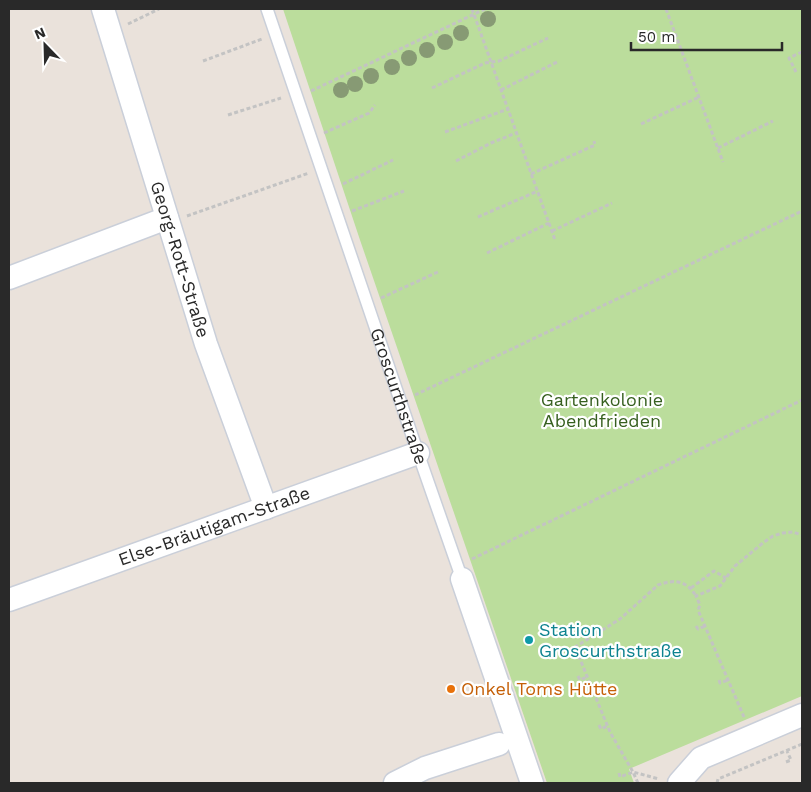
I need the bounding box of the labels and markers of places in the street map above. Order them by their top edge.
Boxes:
place label: Station Groscurthstraße [539,619,682,661]
marker: Station Groscurthstraße [523,634,535,646]
place label: Onkel Toms Hütte [461,678,617,699]
marker: Onkel Toms Hütte [445,683,457,695]

